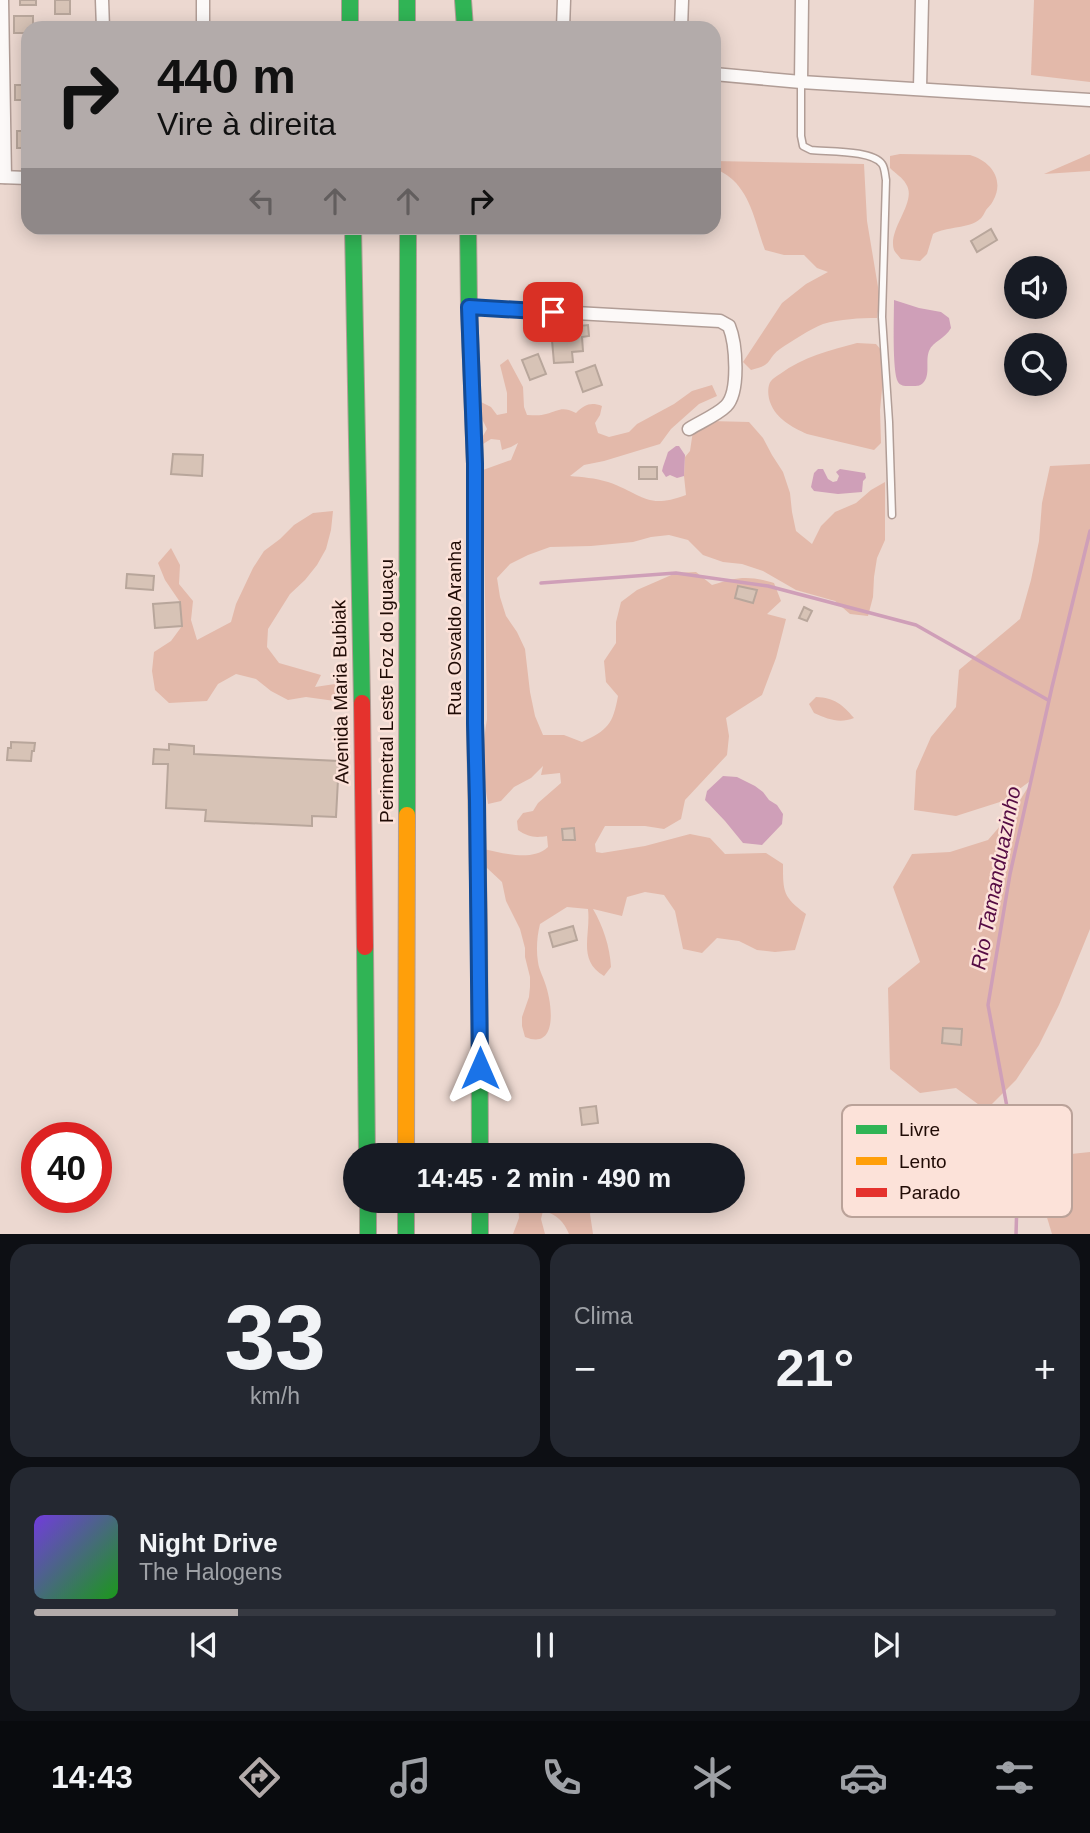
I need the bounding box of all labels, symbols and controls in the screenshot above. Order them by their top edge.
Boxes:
icon: right [42,49,133,140]
text: 440 m [157,49,296,103]
text: Vire à direita [157,106,336,142]
icon: left [243,182,281,220]
icon: ahead [316,182,354,220]
icon: ahead [389,182,427,220]
icon: right [462,182,500,220]
map controls [1004,256,1067,396]
button: sound [1004,256,1067,319]
pin [523,282,583,342]
icon: arrive [534,293,572,331]
button: search [1004,333,1067,396]
street label: Rua Osvaldo Aranha [444,540,465,716]
street label: Perimetral Leste Foz do Iguaçu [376,559,397,823]
street label: Avenida Maria Bubiak [328,599,353,784]
water label: Rio Tamanduazinho [966,784,1025,971]
position arrow [443,1031,517,1105]
legend [842,1105,1072,1217]
text: Livre [899,1119,940,1140]
speed limit sign: 40 [21,1122,112,1213]
text: Lento [899,1151,947,1172]
text: 14:45 · 2 min · 490 m [417,1163,671,1193]
text: Parado [899,1182,960,1203]
text: 33 [224,1287,326,1388]
text: Clima [574,1303,633,1329]
text: 21° [776,1339,854,1397]
text: − [574,1348,596,1390]
text: + [1034,1348,1056,1390]
text: km/h [250,1383,300,1409]
text: Night Drive [139,1528,278,1558]
text: The Halogens [139,1559,282,1585]
icon: previous [185,1626,223,1664]
icon: pause [526,1626,564,1664]
icon: next [867,1626,905,1664]
icon: directions [235,1753,284,1802]
icon: music [386,1753,435,1802]
icon: phone [537,1753,586,1802]
icon: climate [688,1753,737,1802]
icon: car [839,1753,888,1802]
icon: filters [990,1753,1039,1802]
text: 14:43 [51,1759,133,1795]

